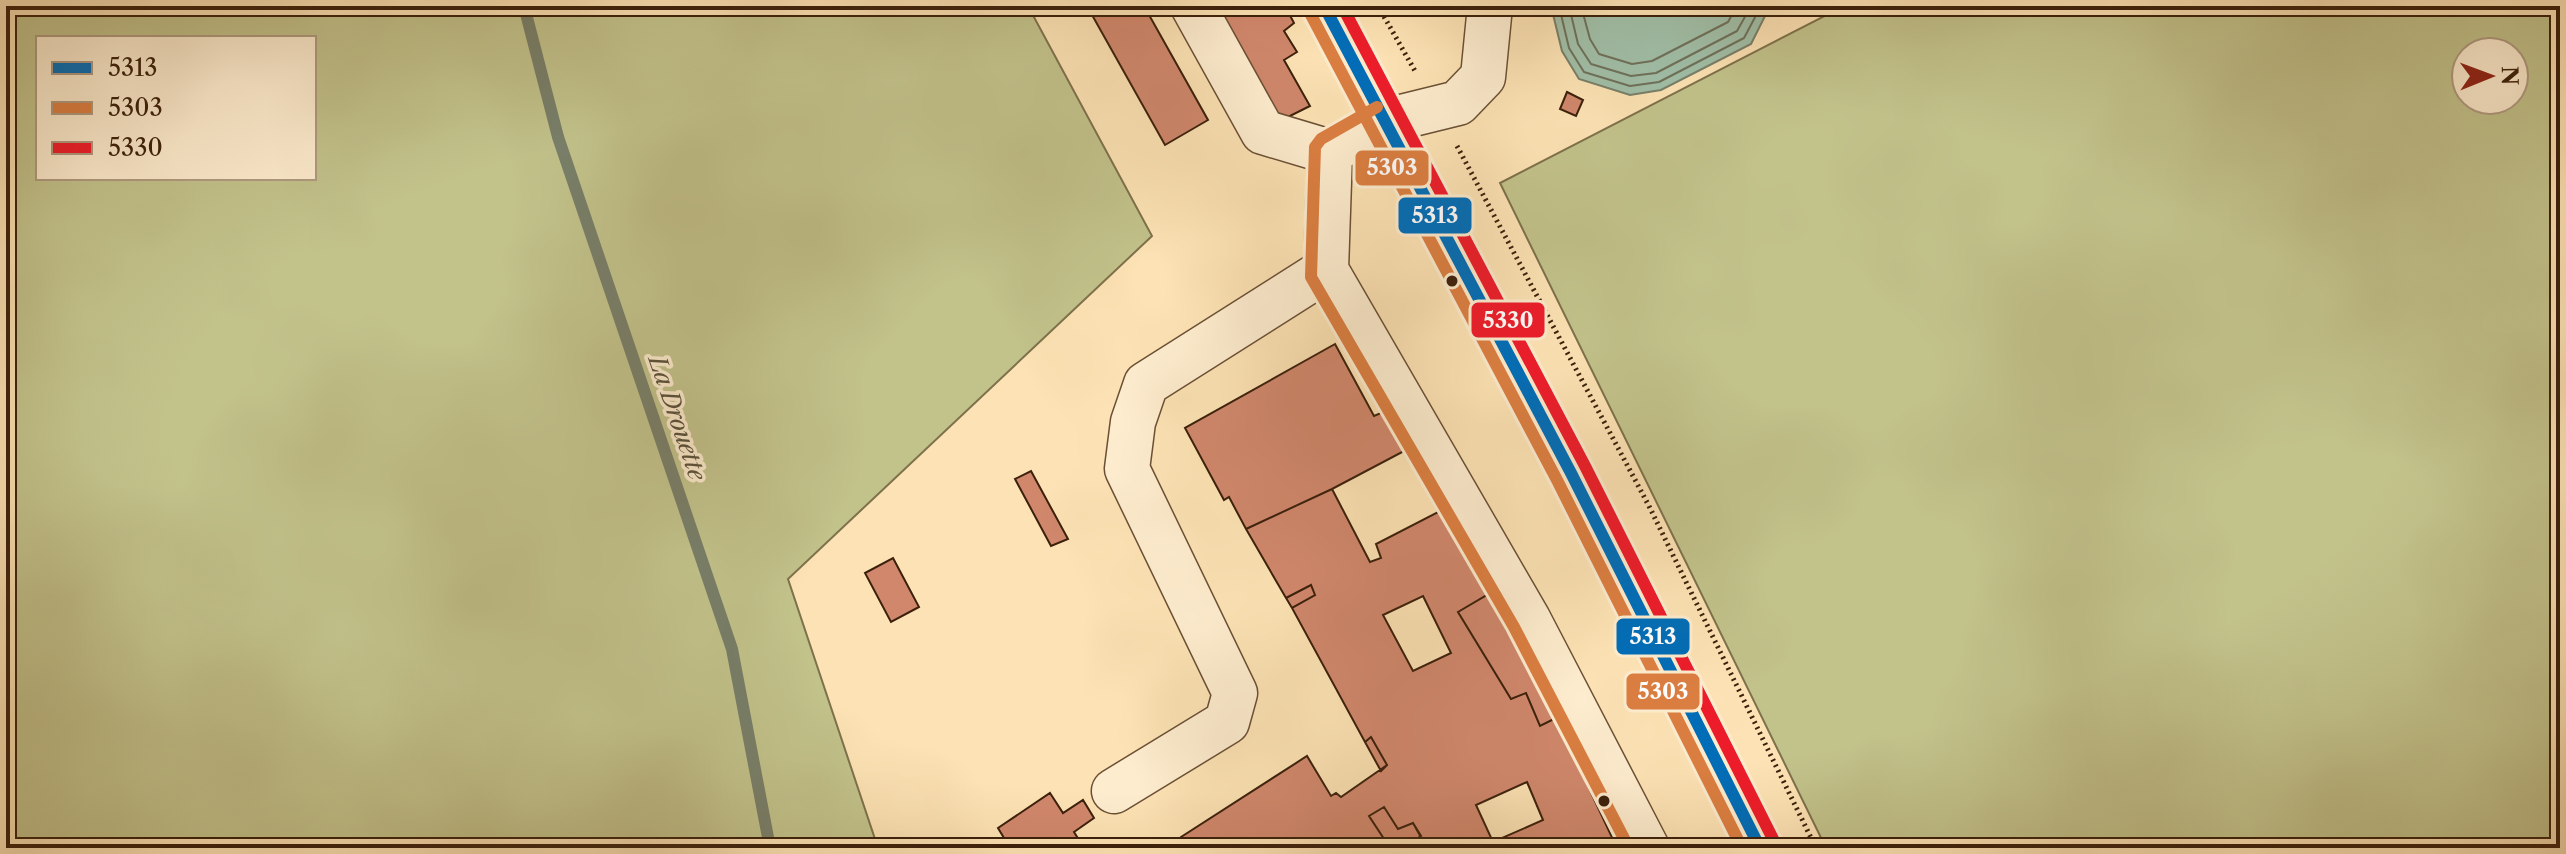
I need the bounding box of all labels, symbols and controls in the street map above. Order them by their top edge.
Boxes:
legend [36,36,316,180]
north arrow [2450,36,2530,116]
text: 5313 [108,53,158,82]
text: N [2496,66,2523,85]
text: 5303 [108,93,163,122]
text: 5330 [108,133,163,162]
line badge: 5303 [1354,149,1430,187]
text: 5303 [1366,154,1418,181]
line badge: 5313 [1397,196,1473,235]
text: 5313 [1412,202,1458,229]
unlabelled marker [1444,273,1460,289]
line badge: 5330 [1470,301,1546,339]
text: 5330 [1482,307,1534,334]
water label: La Drouette [642,350,713,485]
line badge: 5313 [1615,617,1691,656]
text: 5313 [1630,623,1676,650]
line badge: 5303 [1625,672,1701,711]
text: 5303 [1637,678,1689,705]
unlabelled marker [1596,793,1612,809]

